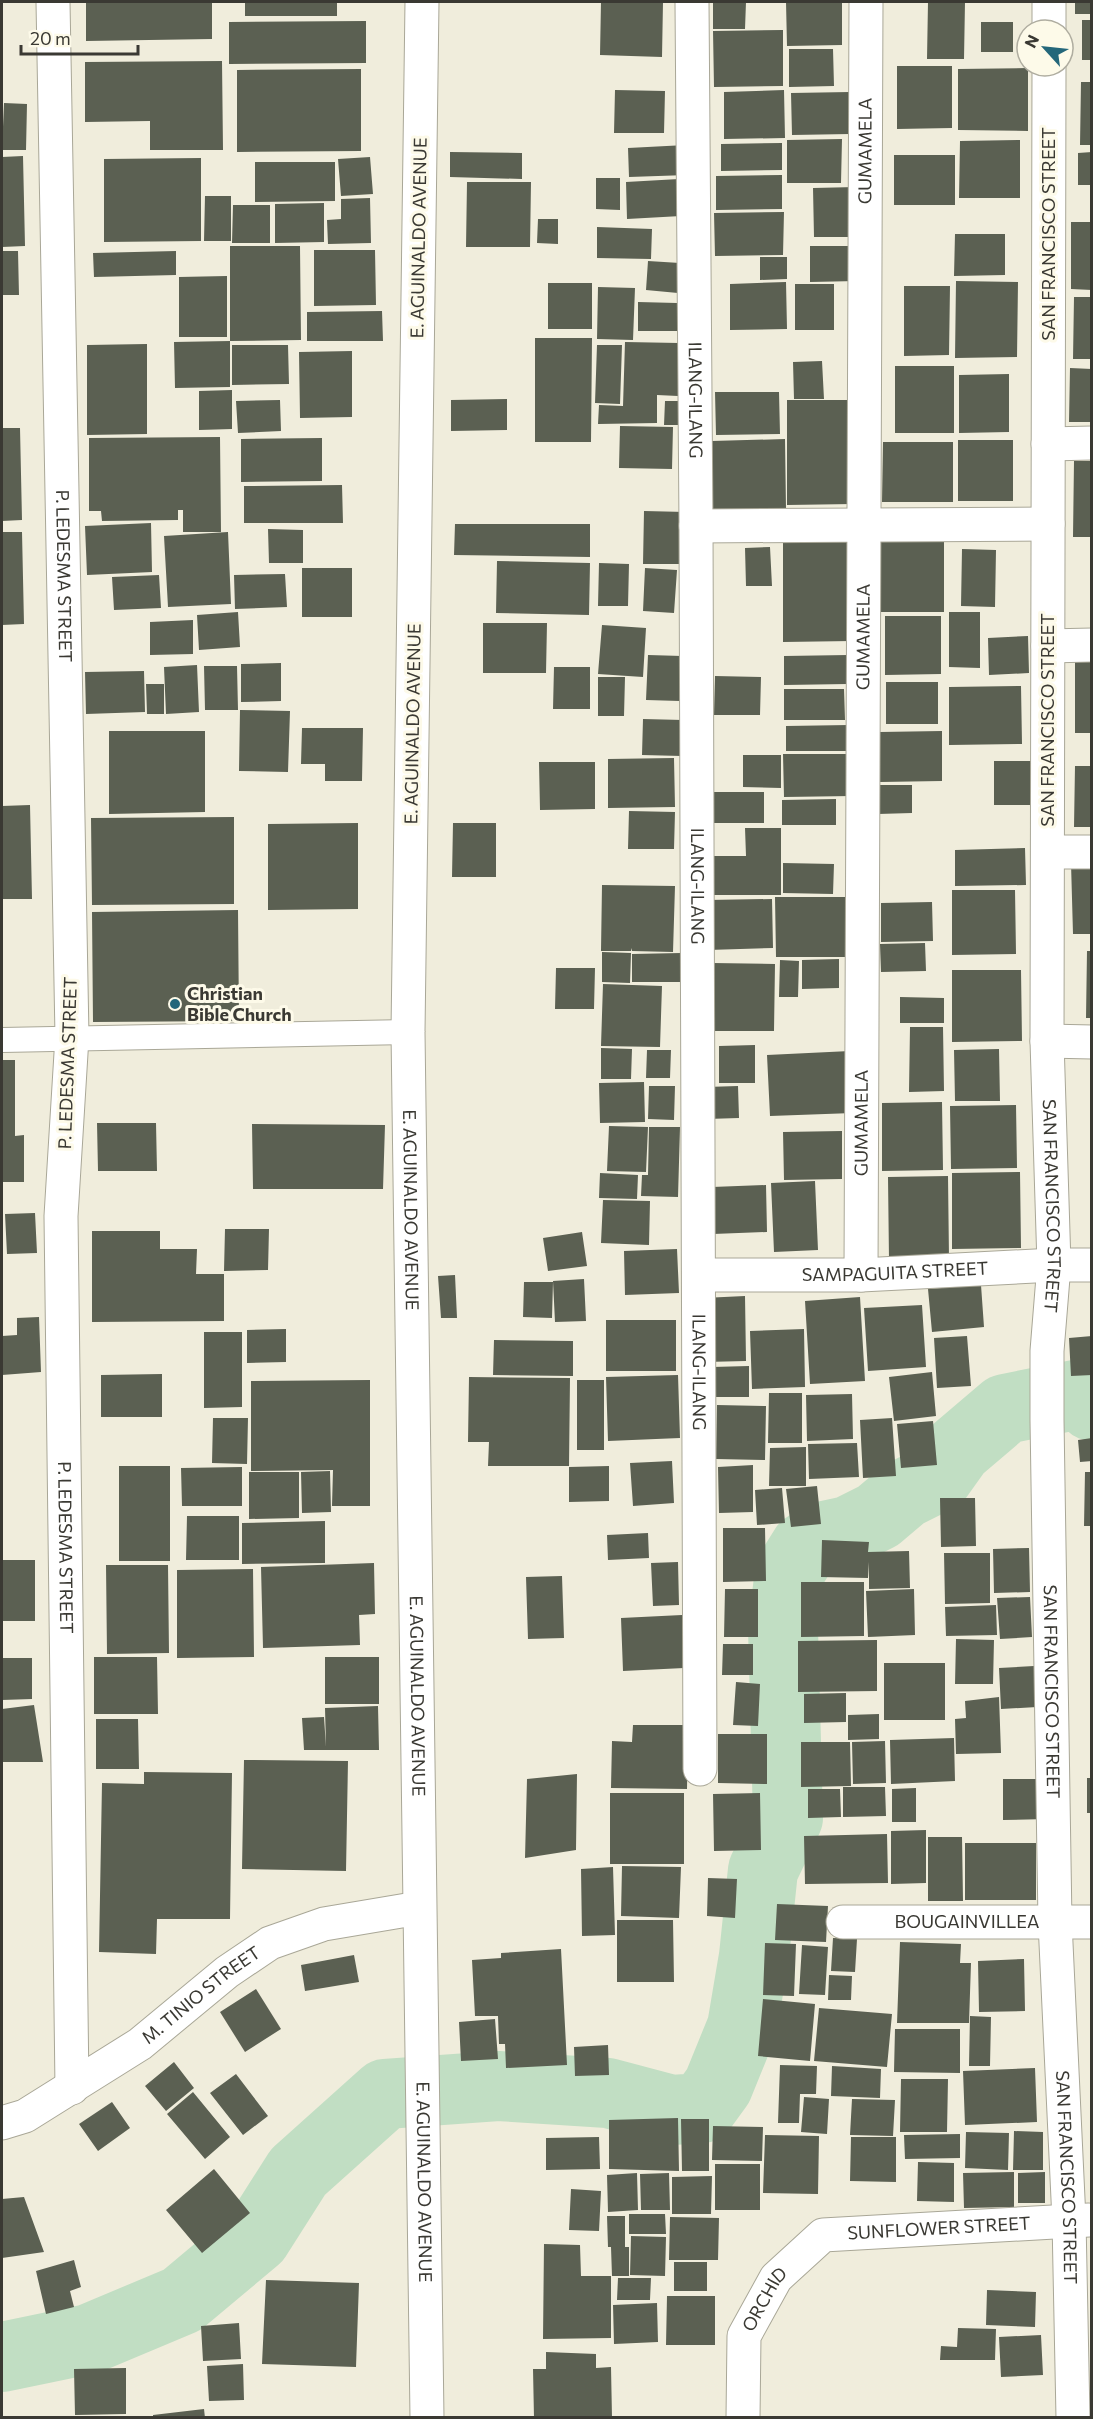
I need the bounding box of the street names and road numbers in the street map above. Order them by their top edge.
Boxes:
street label: GUMAMELA [853,98,876,204]
street label: SAN FRANCISCO STREET [1037,127,1059,341]
street label: E. AGUINALDO AVENUE [405,137,431,339]
street label: ILANG-ILANG [685,342,707,458]
street label: P. LEDESMA STREET [52,489,77,662]
street label: GUMAMELA [851,584,874,690]
street label: SAN FRANCISCO STREET [1036,613,1058,827]
street label: E. AGUINALDO AVENUE [399,623,425,825]
street label: ILANG-ILANG [687,828,709,944]
street label: P. LEDESMA STREET [53,976,81,1150]
street label: GUMAMELA [849,1070,872,1176]
street label: SAN FRANCISCO STREET [1039,1099,1066,1314]
street label: E. AGUINALDO AVENUE [399,1109,424,1311]
street label: SAMPAGUITA STREET [802,1256,989,1285]
street label: ILANG-ILANG [689,1314,711,1430]
street label: P. LEDESMA STREET [54,1461,78,1634]
street label: SAN FRANCISCO STREET [1040,1585,1065,1799]
street label: E. AGUINALDO AVENUE [406,1595,430,1796]
street label: BOUGAINVILLEA [895,1910,1039,1932]
street label: M. TINIO STREET [137,1941,264,2048]
street label: SAN FRANCISCO STREET [1052,2070,1082,2284]
street label: E. AGUINALDO AVENUE [412,2081,437,2282]
street label: SUNFLOWER STREET [847,2211,1031,2244]
street label: ORCHID [737,2262,791,2335]

